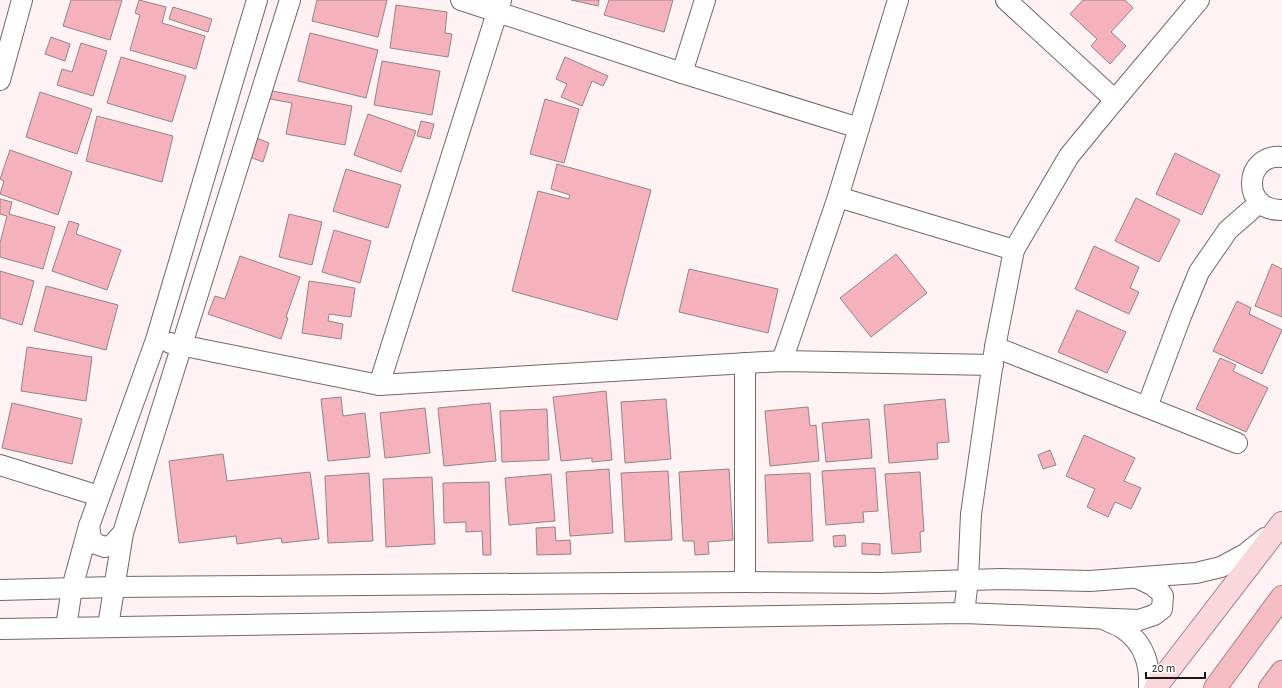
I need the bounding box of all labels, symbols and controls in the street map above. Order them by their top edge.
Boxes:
scale bar [1146,654,1205,680]
text: 20 m [1152,662,1175,674]

